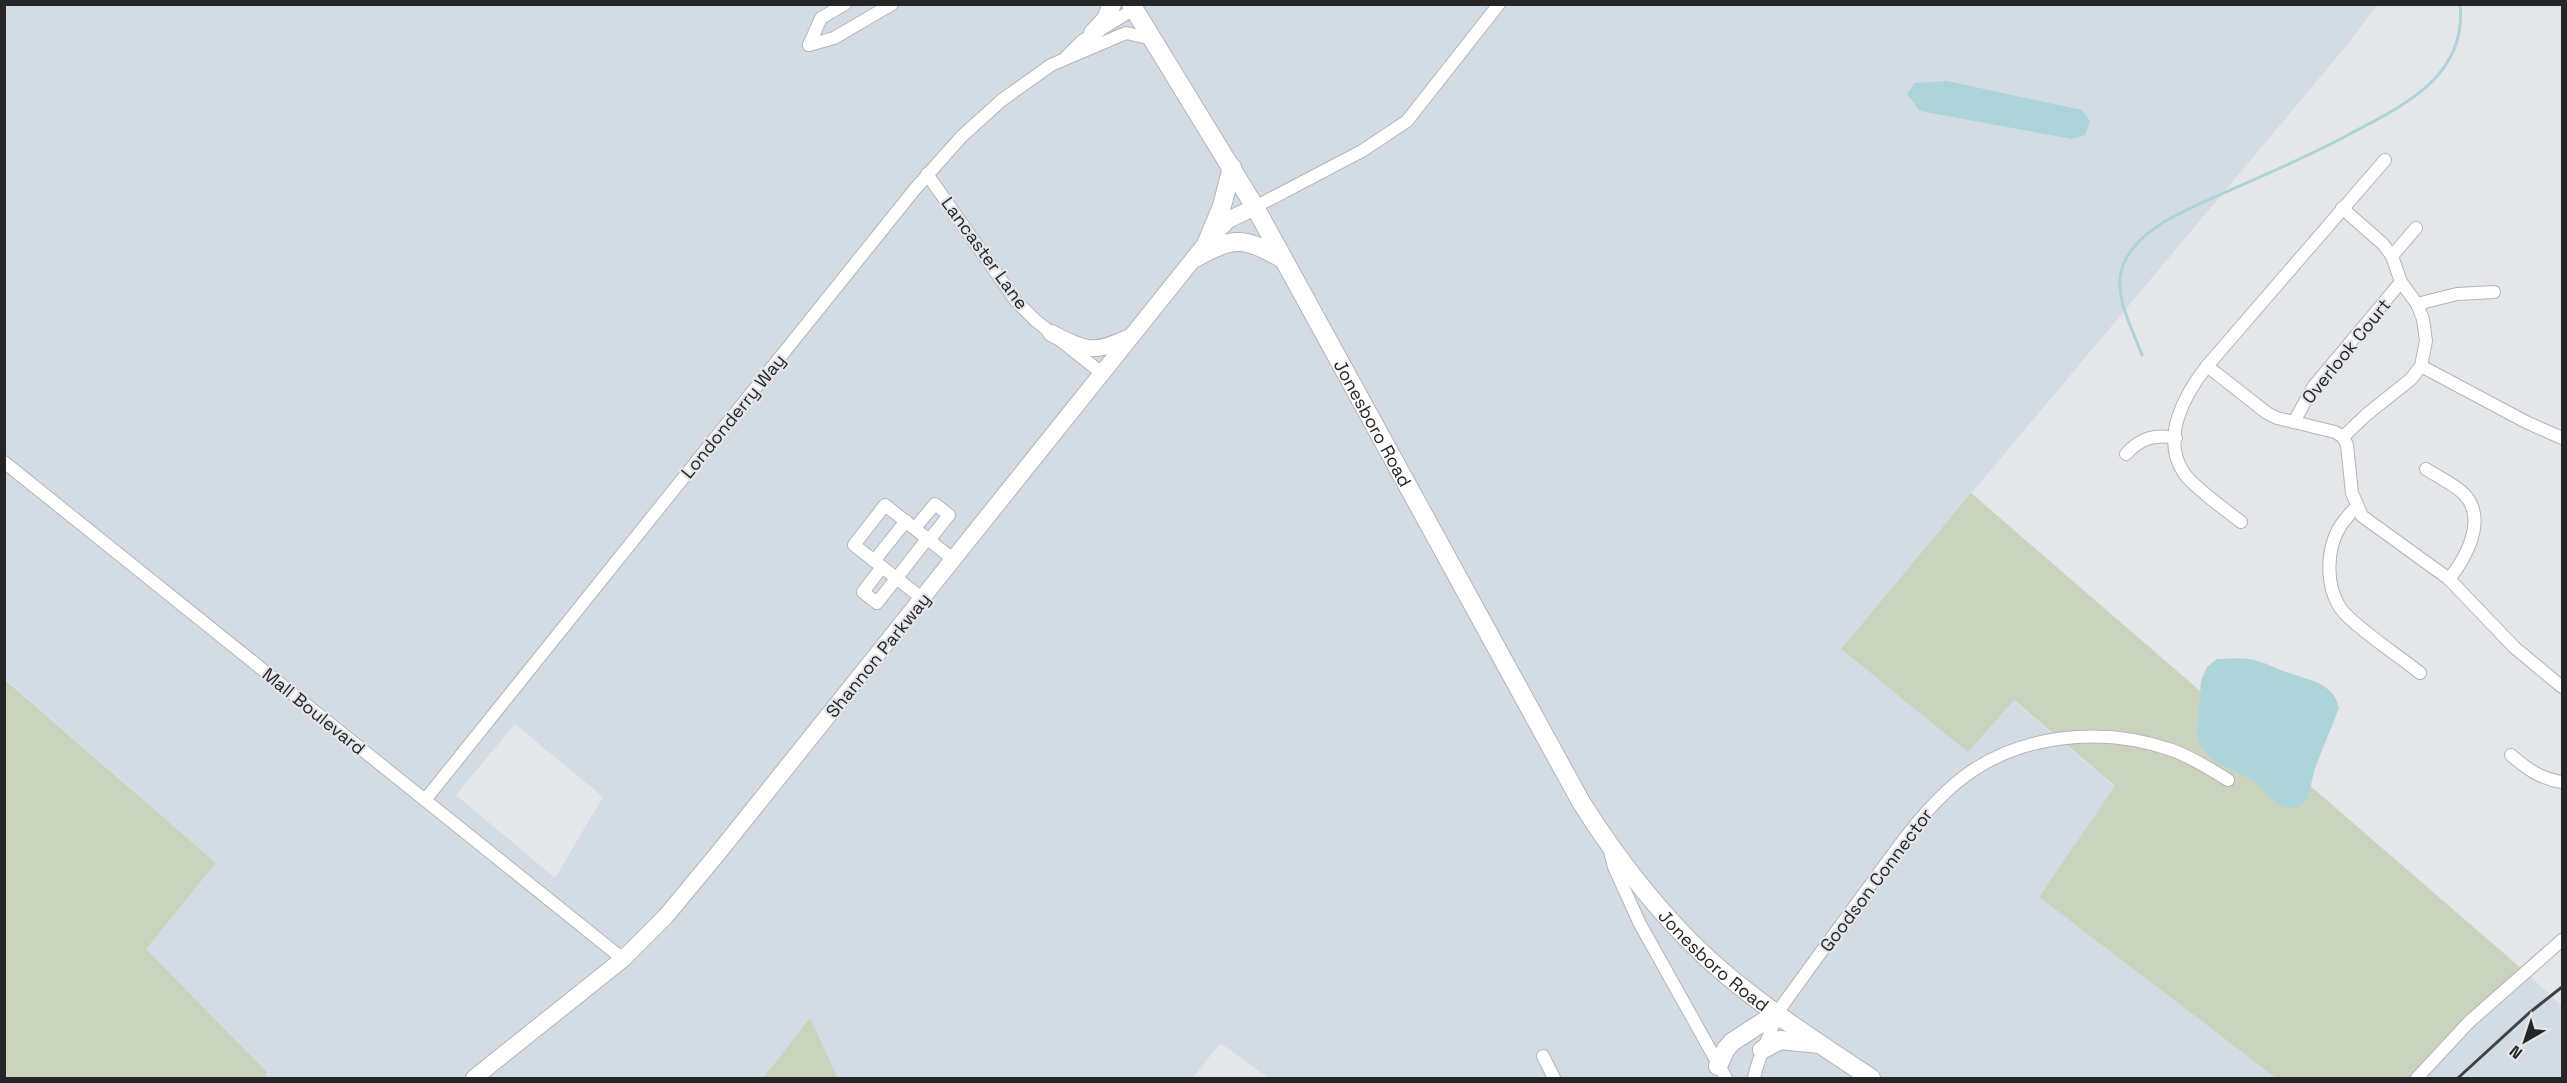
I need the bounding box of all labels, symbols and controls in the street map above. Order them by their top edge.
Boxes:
street label: Lancaster Lane [936,192,1034,314]
street label: Overlook Court [2297,294,2395,408]
street label: Londonderry Way [676,349,790,483]
street label: Jonesboro Road [1329,355,1417,491]
street label: Shannon Parkway [821,588,935,722]
street label: Mall Boulevard [258,662,370,760]
street label: Goodson Connector [1815,804,1938,956]
street label: Jonesboro Road [1654,904,1774,1016]
north arrow [2495,1011,2555,1071]
text: N [2505,1041,2527,1064]

